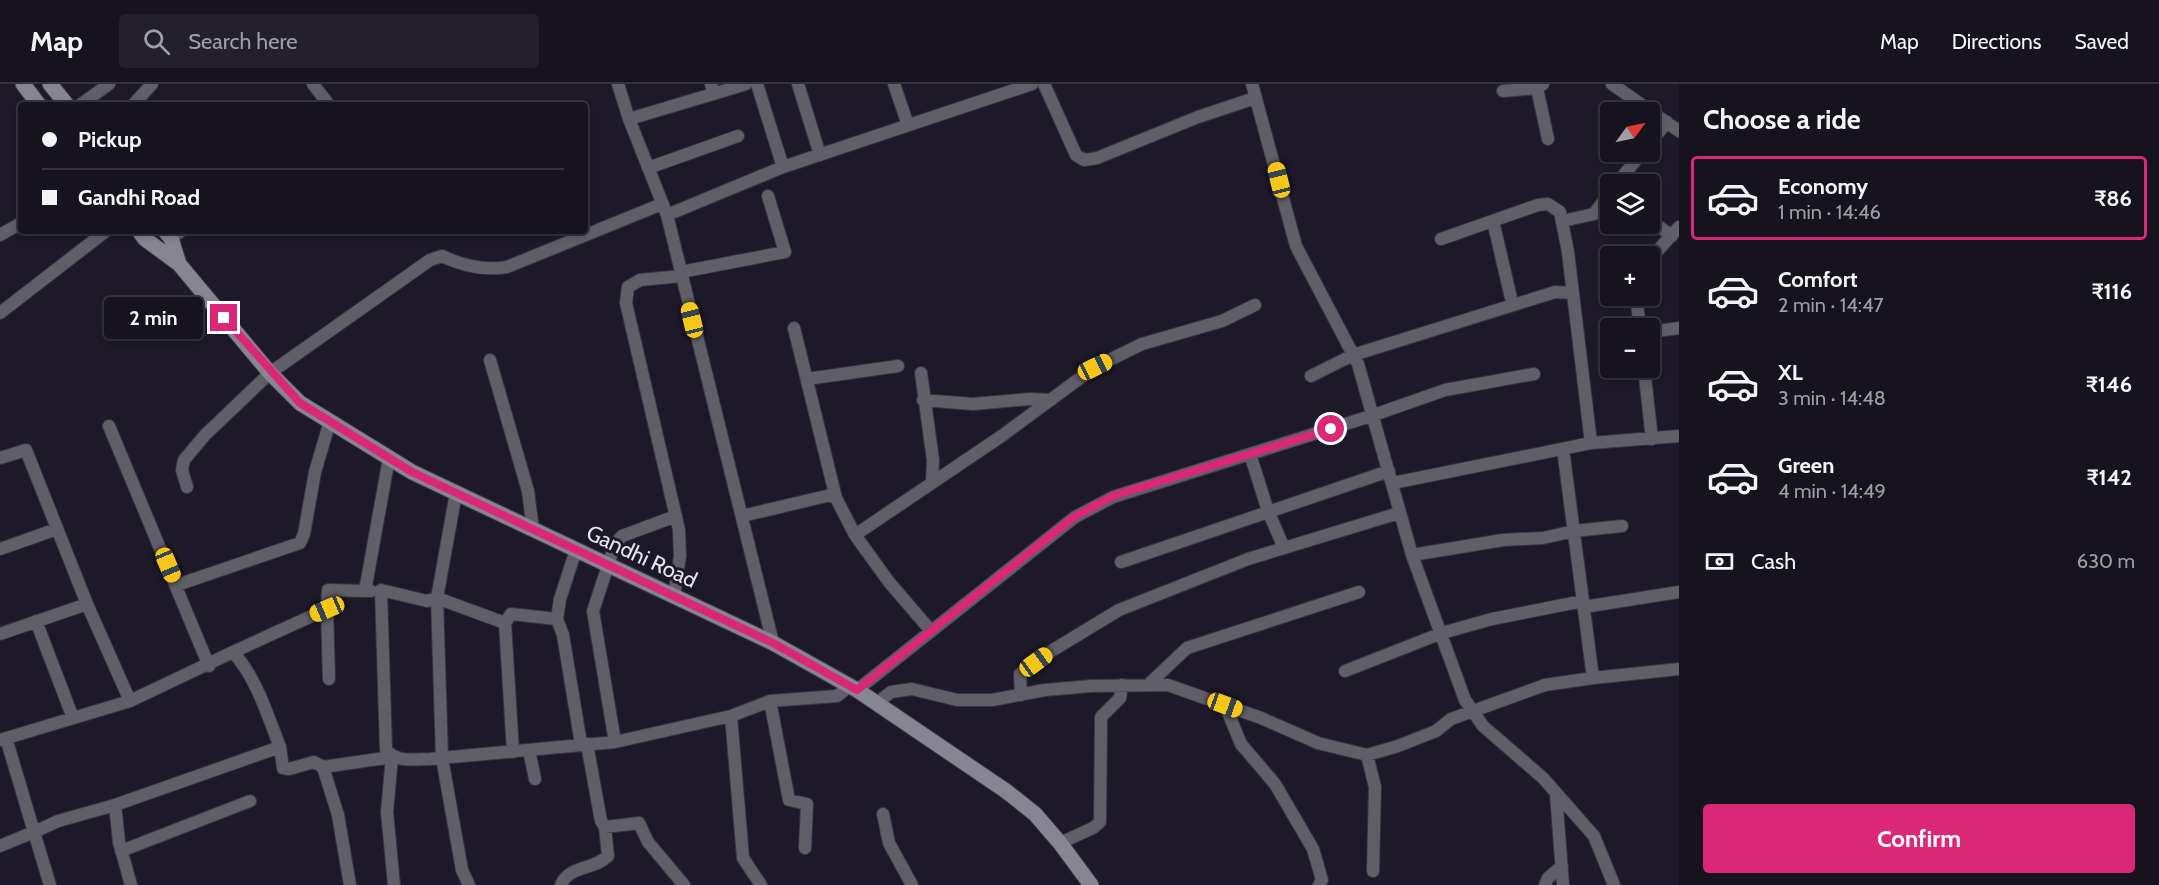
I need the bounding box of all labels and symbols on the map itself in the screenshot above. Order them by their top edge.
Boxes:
north arrow [1600,102,1660,162]
car [1266,160,1292,200]
callout: 2 min [104,297,203,339]
car [679,300,705,340]
route end [210,304,237,331]
car [1075,351,1115,383]
route start [1317,415,1344,442]
street label: Gandhi Road [582,519,701,594]
car [153,545,183,585]
car [307,594,347,624]
car [1016,644,1056,680]
car [1205,690,1245,720]

